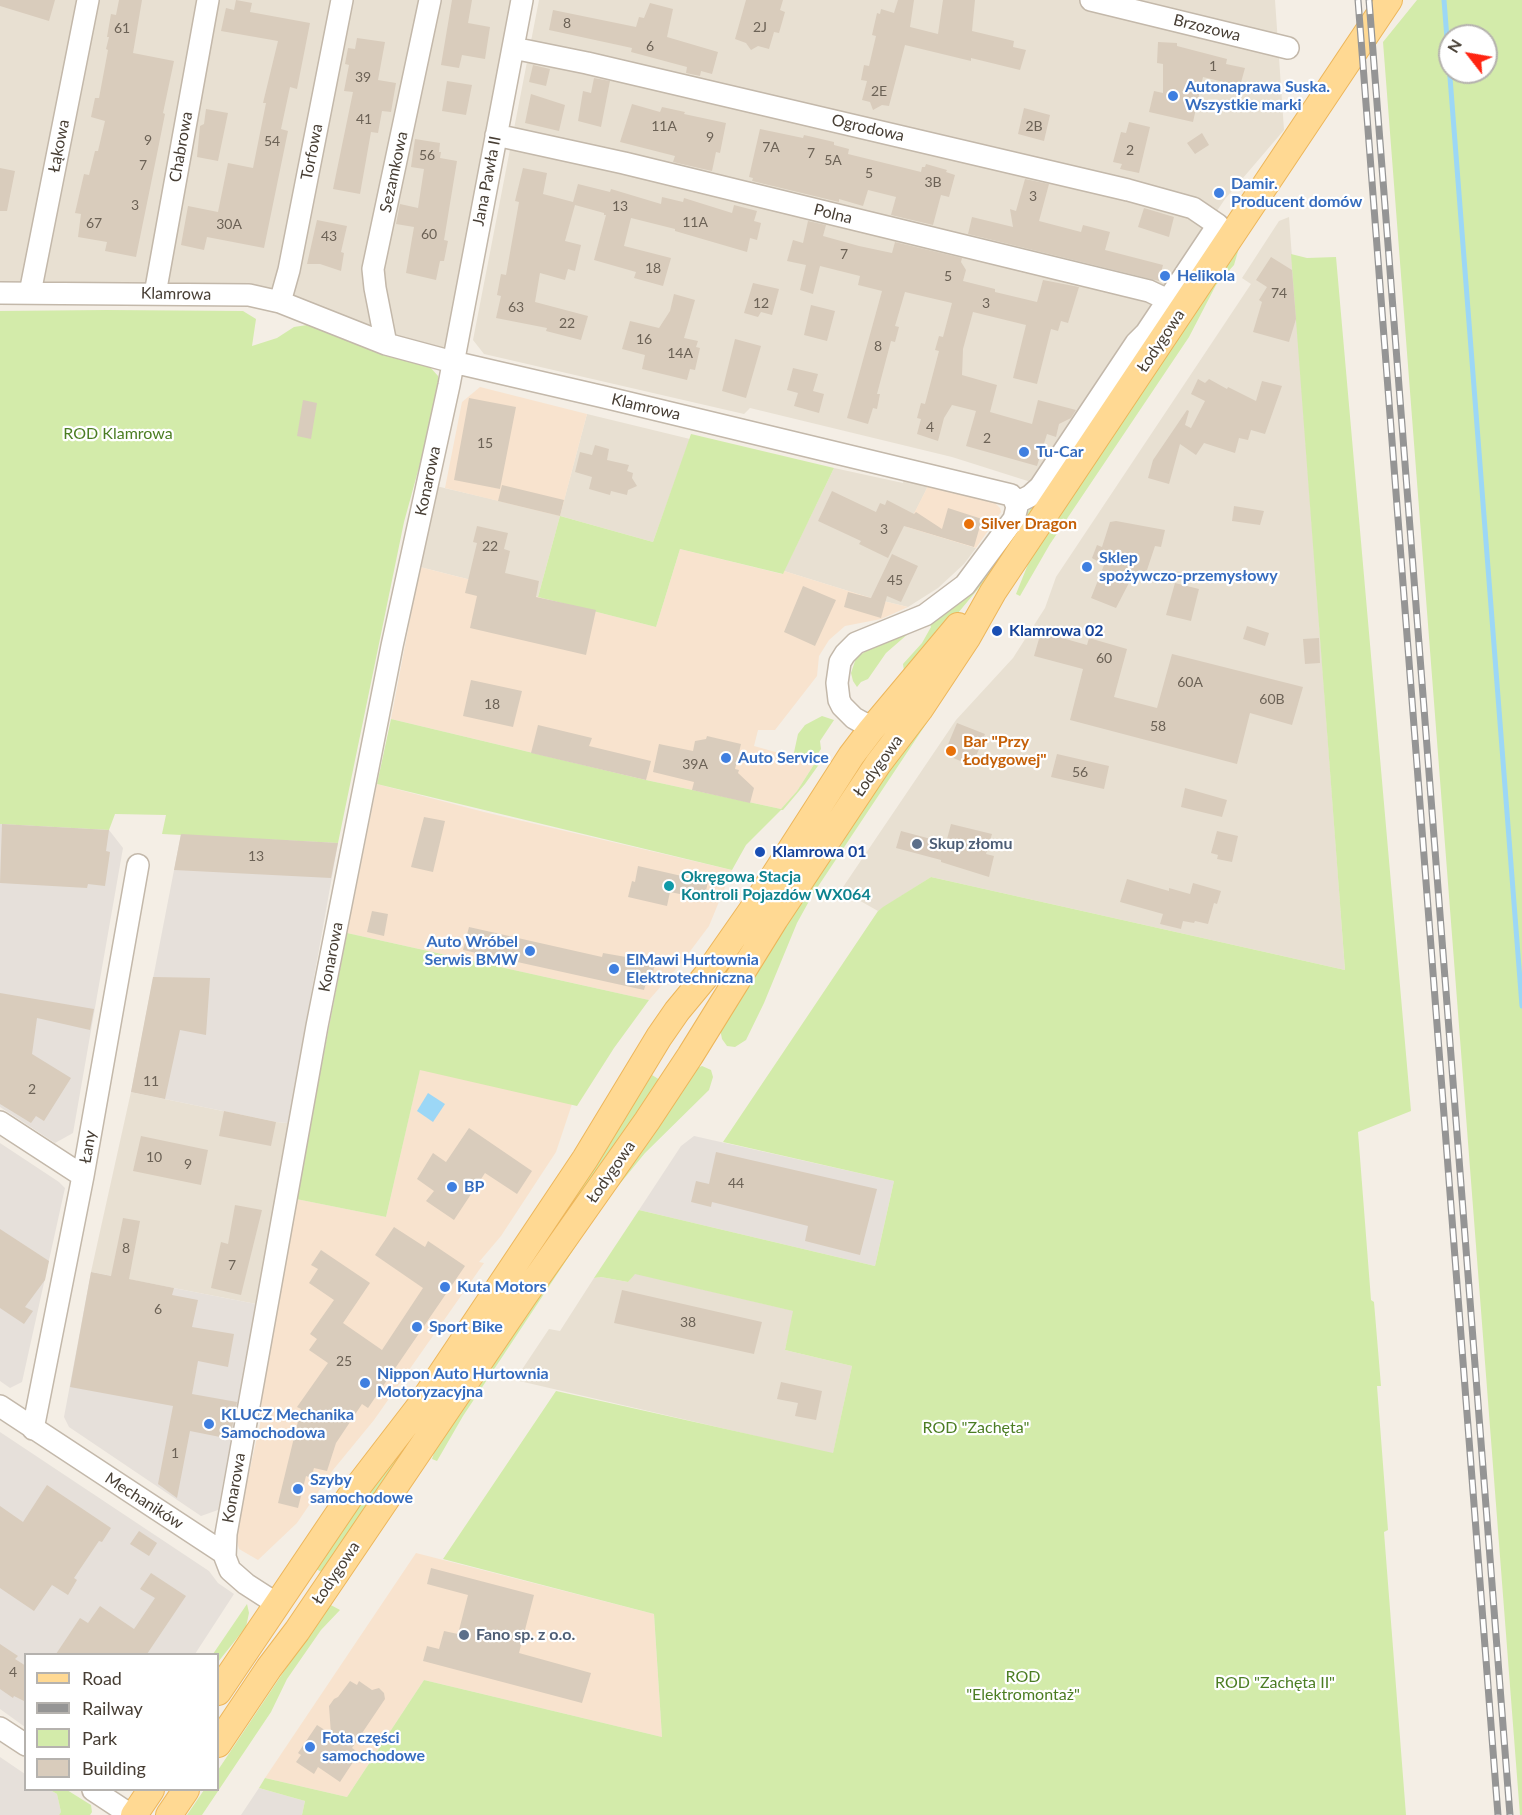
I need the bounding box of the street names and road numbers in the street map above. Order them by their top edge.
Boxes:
street label: Brzozowa [1171,10,1243,46]
street label: Chabrowa [165,110,197,184]
street label: Ogrodowa [830,110,906,146]
street label: Łąkowa [44,118,74,174]
street label: Torfowa [297,122,327,182]
street label: Sezamkowa [376,130,412,214]
street label: Jana Pawła II [469,134,505,228]
street label: Polna [812,200,854,228]
street label: Klamrowa [141,284,211,304]
street label: Łodygowa [1133,306,1189,376]
street label: Klamrowa [610,390,682,424]
street label: Konarowa [411,444,445,518]
street label: Łodygowa [849,731,907,801]
street label: Konarowa [315,920,347,994]
street label: Łany [76,1129,100,1165]
street label: Łodygowa [583,1137,639,1207]
street label: Konarowa [218,1451,250,1525]
street label: Mechaników [101,1469,187,1533]
street label: Łodygowa [308,1538,364,1608]

